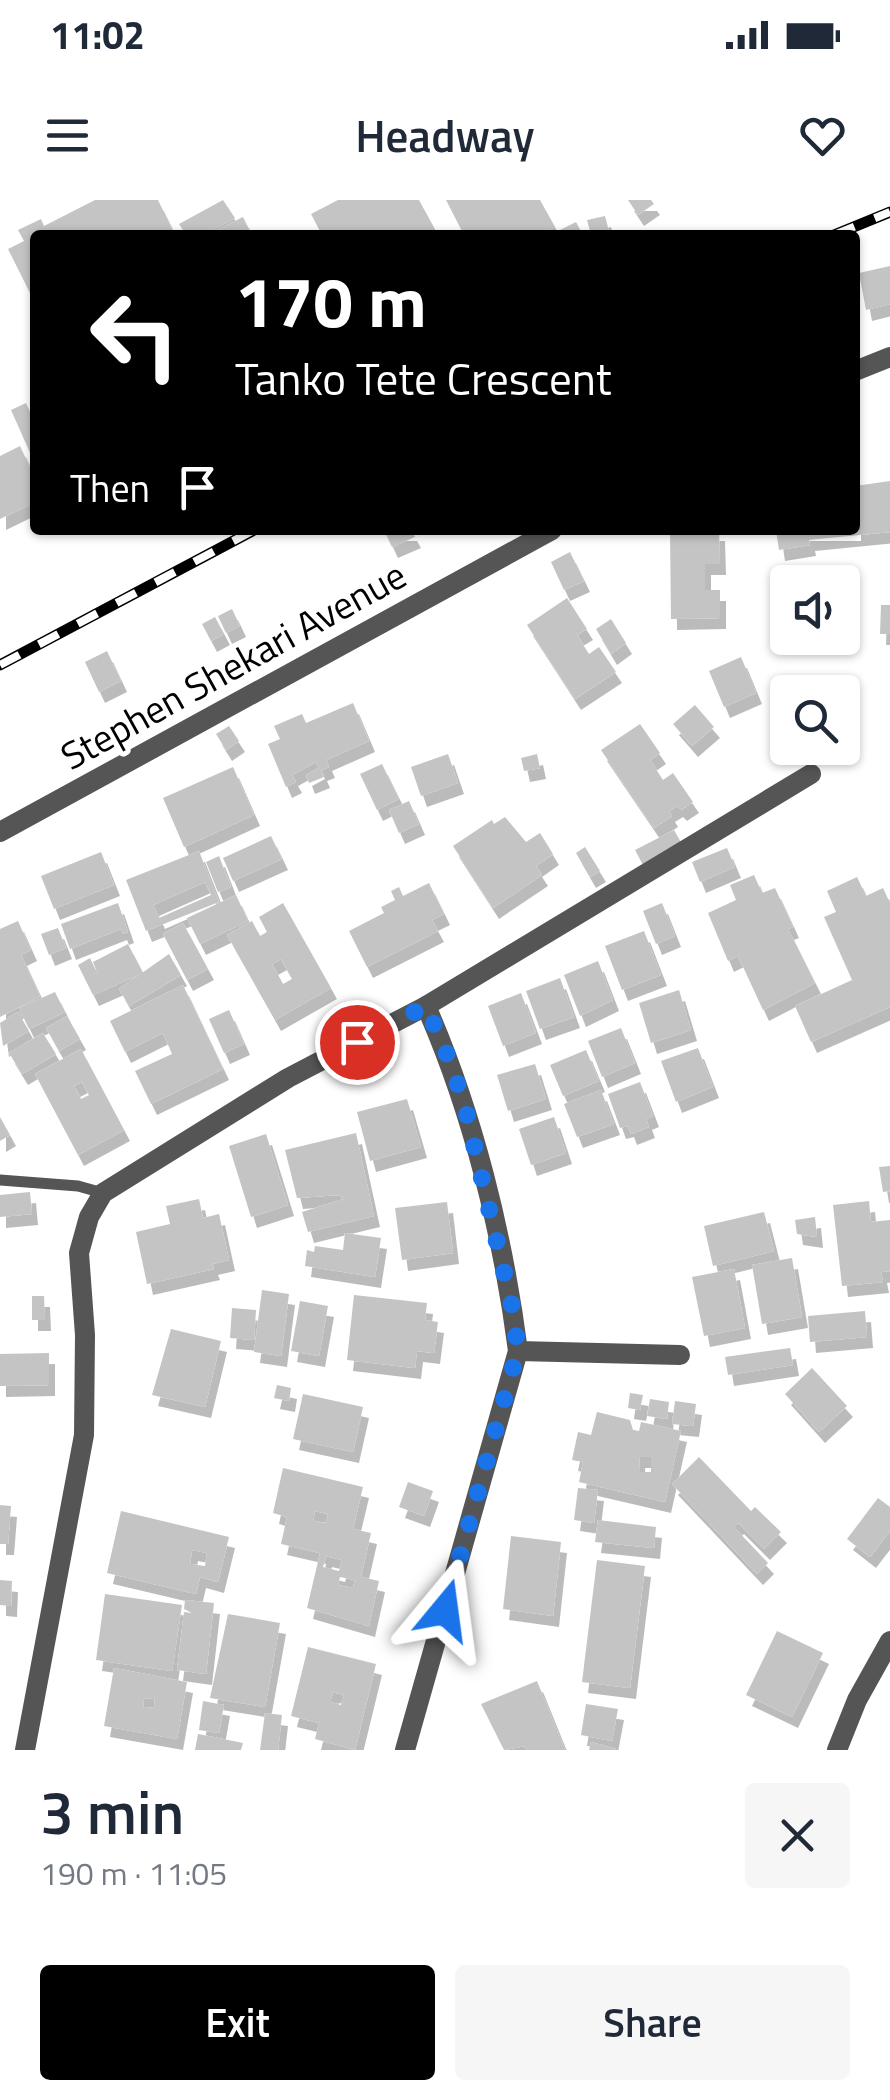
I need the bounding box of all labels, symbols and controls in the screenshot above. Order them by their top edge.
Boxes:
text: 11:02 [50,6,145,64]
text: Headway [355,101,535,169]
icon: menu [40,108,95,163]
icon: heart [795,108,850,163]
text: 170 m [235,248,427,354]
icon: left [70,270,200,400]
text: Tanko Tete Crescent [235,344,612,412]
text: Then [70,459,150,517]
icon: arrive [170,460,225,515]
street label: Stephen Shekari Avenue [50,546,416,784]
map controls [770,565,860,765]
button: sound [770,565,860,655]
button: search [770,675,860,765]
pin [315,1000,400,1085]
icon: arrive [330,1015,385,1070]
position arrow [393,1558,497,1662]
text: 3 min [40,1766,184,1857]
button: close [745,1783,850,1888]
text: 190 m · 11:05 [40,1849,227,1897]
button: Exit [40,1965,435,2080]
button: Share [455,1965,850,2080]

